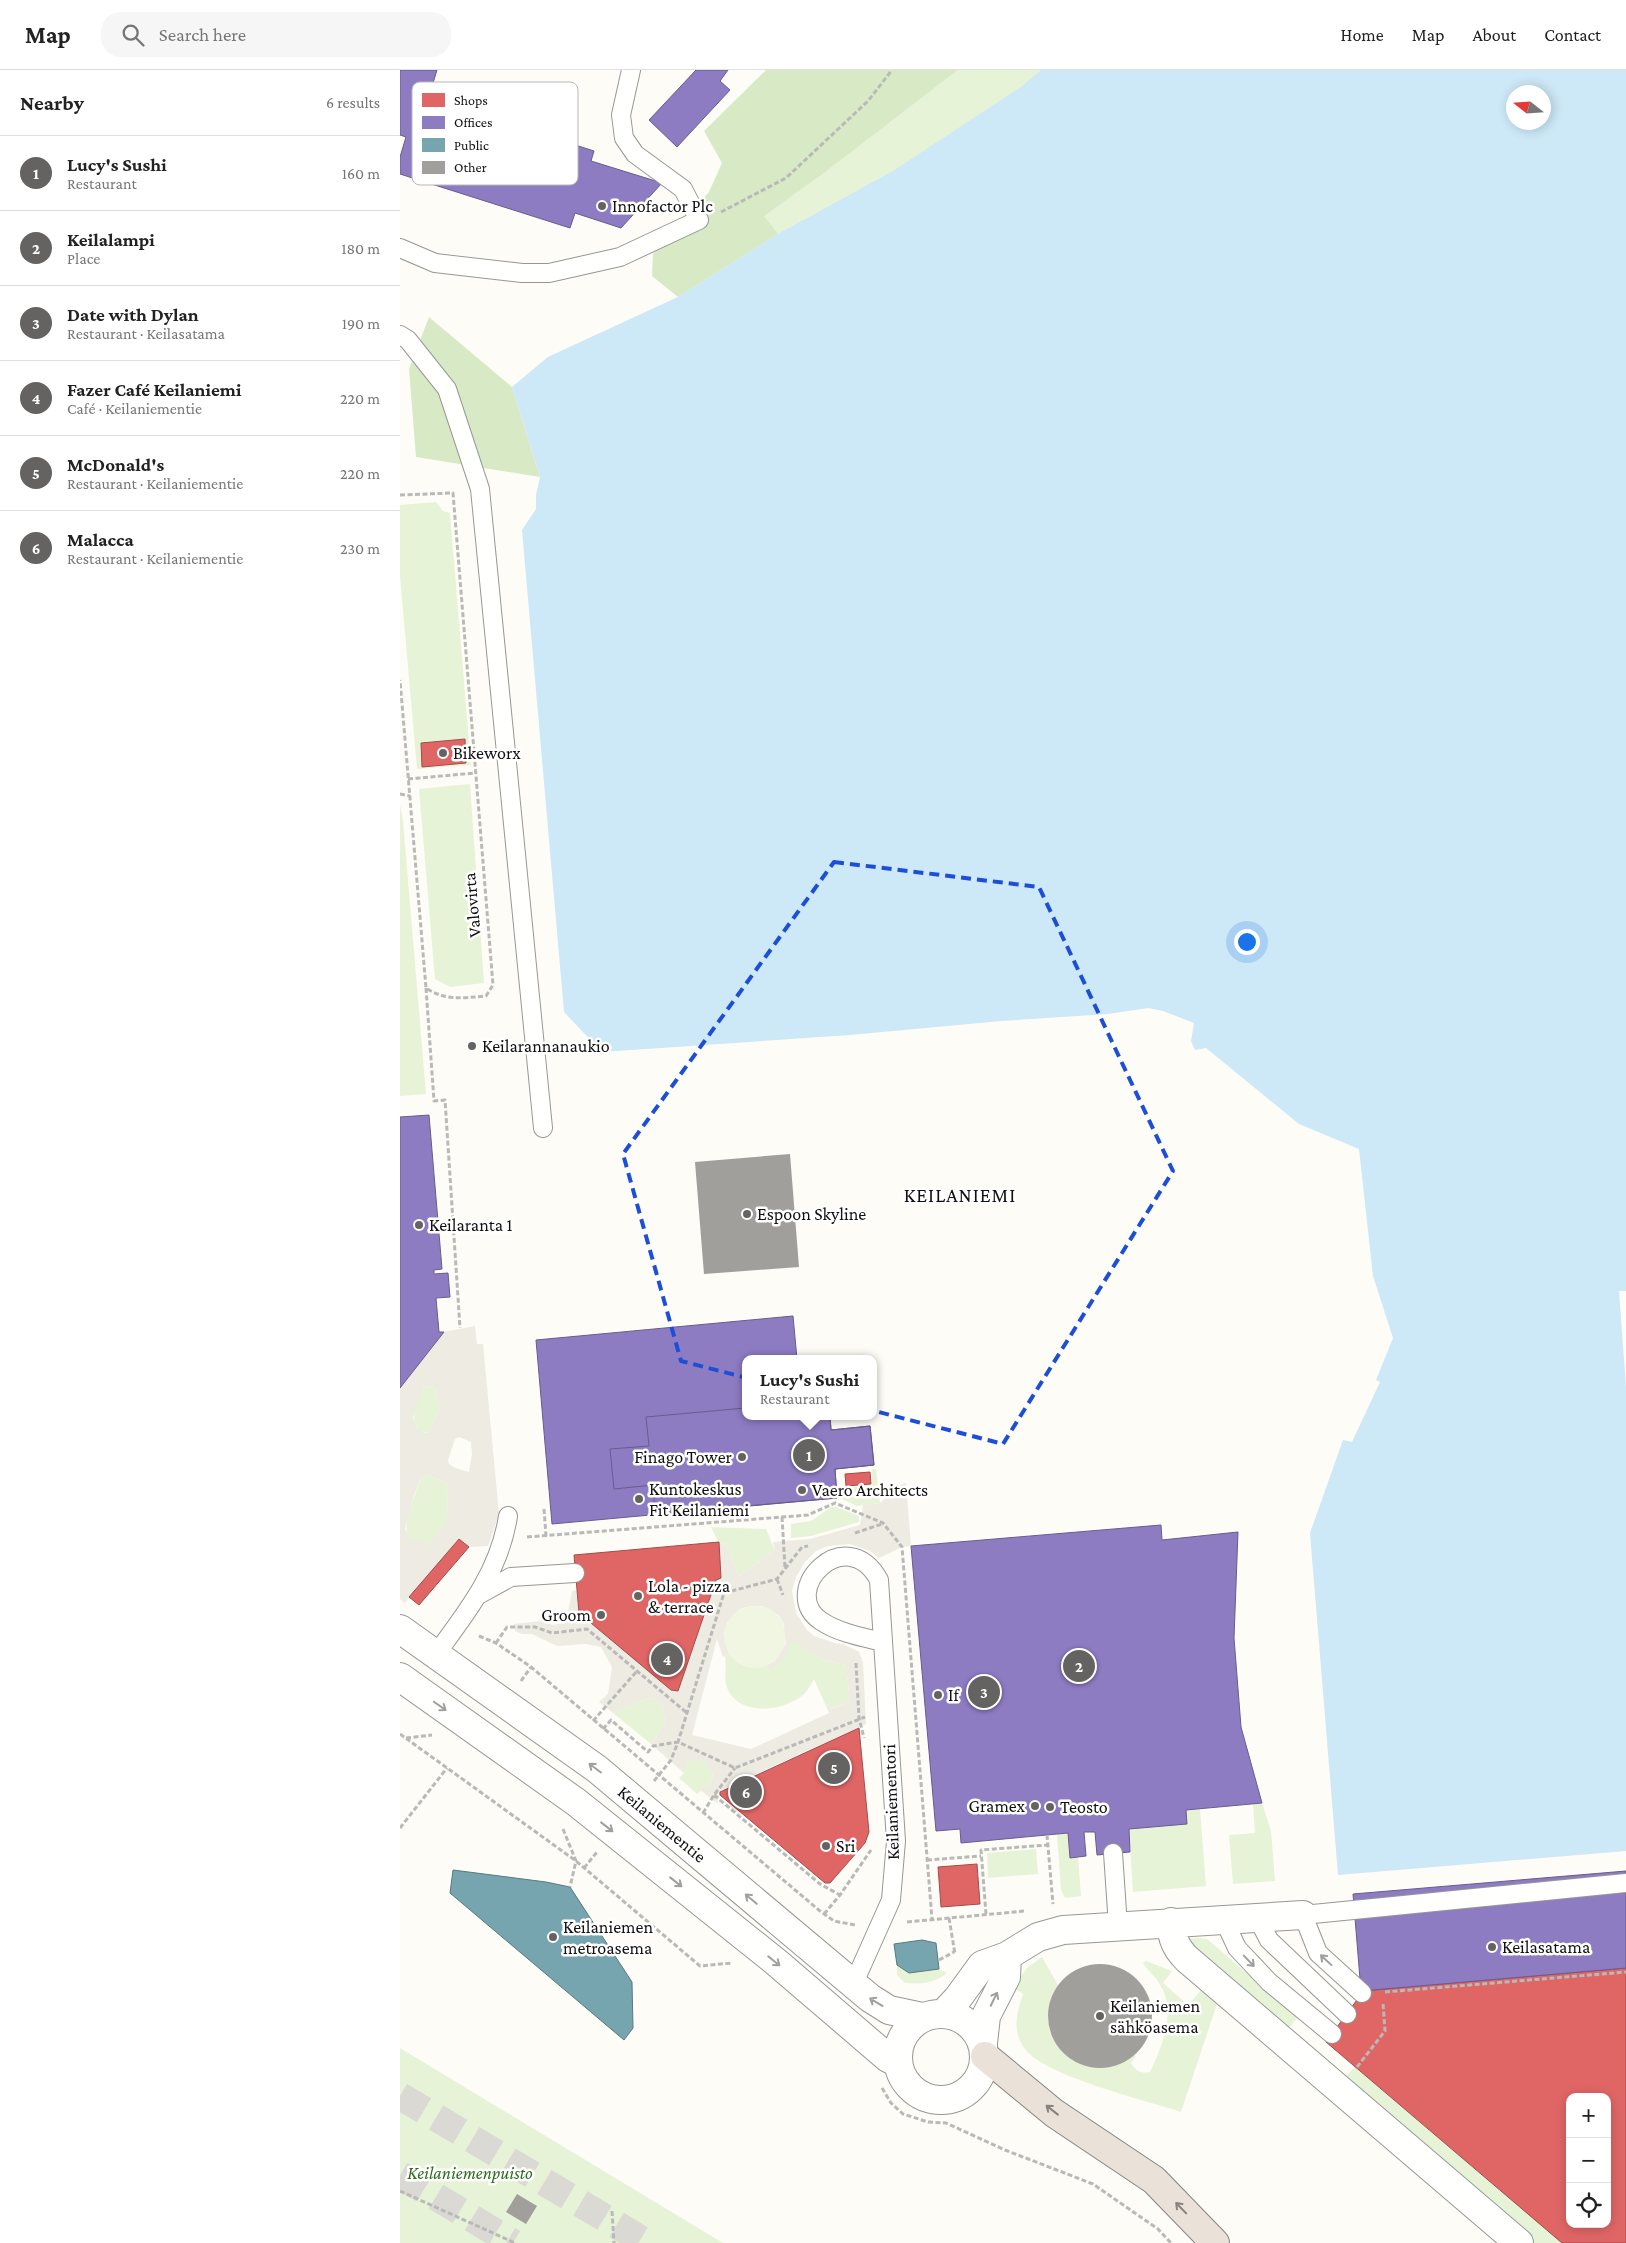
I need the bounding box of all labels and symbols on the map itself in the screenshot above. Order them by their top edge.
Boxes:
legend [412,82,578,185]
north arrow [1506,85,1551,130]
text: Shops [454,92,488,108]
text: Offices [454,114,492,130]
text: Public [454,137,489,153]
text: Other [454,159,487,175]
place label: Innofactor Plc [612,196,713,216]
marker: Innofactor Plc [596,200,608,212]
place label: Bikeworx [453,743,521,763]
marker: Bikeworx [437,747,449,759]
street label: Valovirta [459,872,485,938]
your location [1234,929,1260,955]
place label: Keilarannanaukio [482,1036,610,1056]
marker: Keilarannanaukio [466,1040,478,1052]
district label: KEILANIEMI [904,1184,1016,1206]
place label: Espoon Skyline [757,1204,866,1224]
marker: Espoon Skyline [741,1208,753,1220]
place label: Keilaranta 1 [429,1215,512,1235]
marker: Keilaranta 1 [413,1219,425,1231]
pin: 1 [793,1436,825,1474]
place label: Finago Tower [634,1447,733,1467]
marker: Finago Tower [736,1451,748,1463]
place label: Kuntokeskus Fit Keilaniemi [649,1479,749,1520]
place label: Vaero Architects [812,1480,928,1500]
marker: Vaero Architects [796,1484,808,1496]
marker: Kuntokeskus Fit Keilaniemi [633,1493,645,1505]
place label: Lola - pizza & terrace [648,1576,730,1617]
marker: Lola - pizza & terrace [632,1590,644,1602]
place label: Groom [541,1605,592,1625]
marker: Groom [595,1609,607,1621]
pin: 4 [651,1640,683,1678]
pin: 2 [1063,1647,1095,1685]
pin: 3 [968,1673,1000,1711]
place label: If [948,1685,960,1705]
marker: If [932,1689,944,1701]
one-way arrow [433,1701,447,1711]
street label: Keilaniementori [879,1743,903,1860]
pin: 5 [818,1749,850,1787]
one-way arrow [588,1763,602,1773]
pin: 6 [730,1773,762,1811]
street label: Keilaniementie [614,1781,710,1867]
place label: Gramex [969,1796,1026,1816]
place label: Teosto [1060,1797,1108,1817]
marker: Gramex [1029,1800,1041,1812]
marker: Teosto [1044,1801,1056,1813]
one-way arrow [600,1822,614,1832]
place label: Sri [836,1836,856,1856]
marker: Sri [820,1840,832,1852]
one-way arrow [669,1877,683,1887]
one-way arrow [745,1893,758,1904]
place label: Keilaniemen metroasema [563,1917,653,1958]
marker: Keilaniemen metroasema [547,1931,559,1943]
place label: Keilasatama [1502,1937,1590,1957]
marker: Keilasatama [1486,1941,1498,1953]
one-way arrow [1320,1954,1333,1966]
one-way arrow [767,1955,780,1966]
one-way arrow [1243,1955,1255,1967]
one-way arrow [990,1992,999,2007]
place label: Keilaniemen sähköasema [1110,1996,1200,2037]
one-way arrow [870,1997,884,2007]
marker: Keilaniemen sähköasema [1094,2010,1106,2022]
one-way arrow [1046,2105,1059,2116]
park label: Keilaniemenpuisto [407,2163,533,2183]
one-way arrow [1175,2202,1187,2214]

